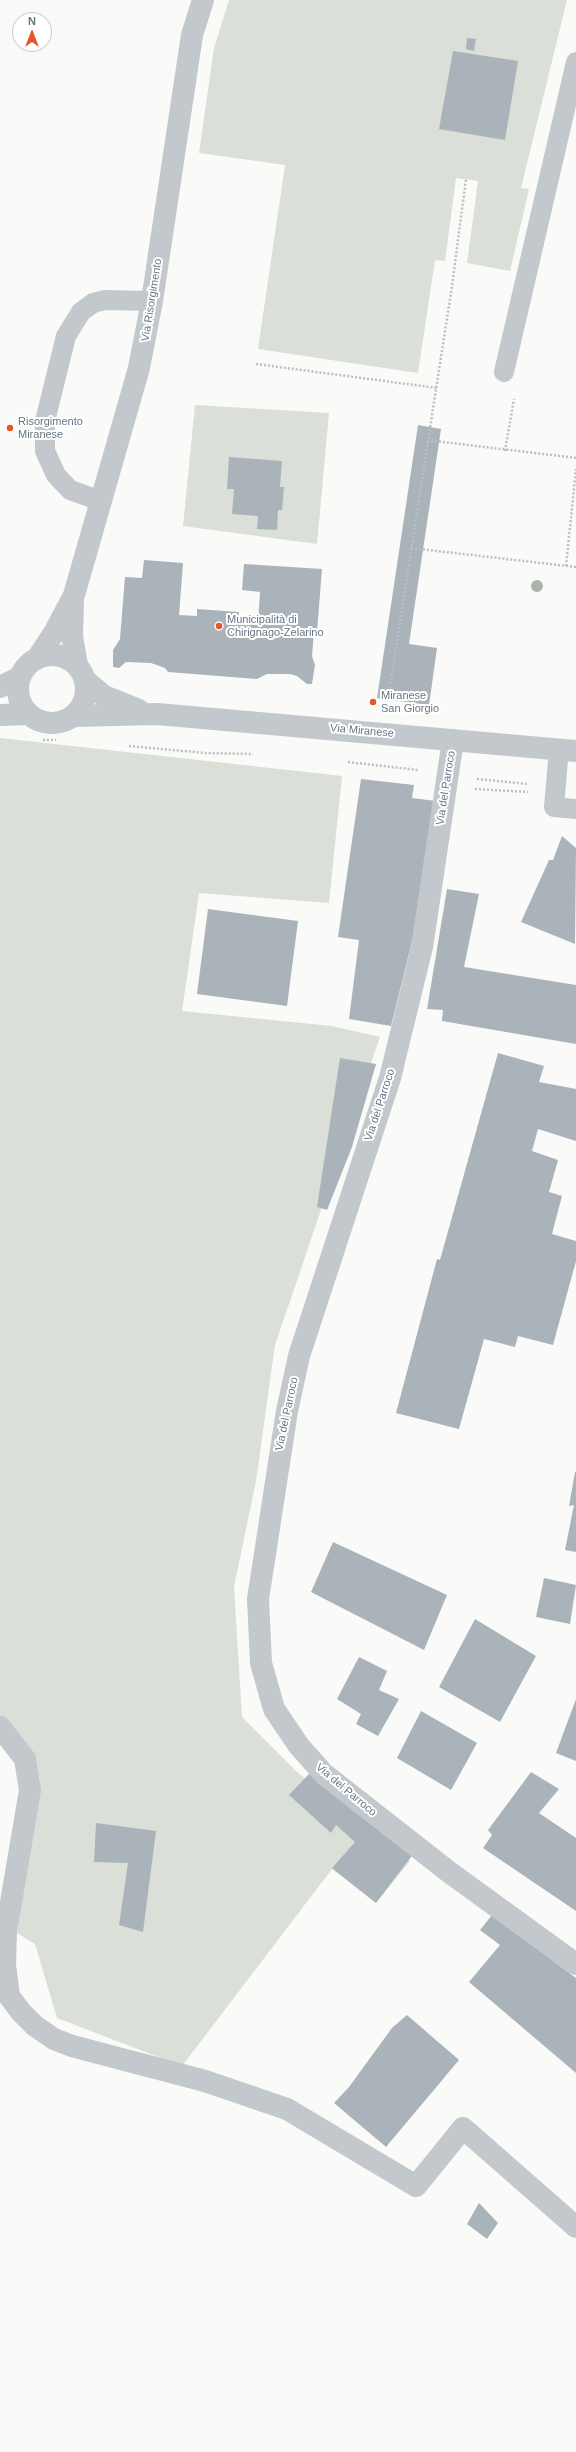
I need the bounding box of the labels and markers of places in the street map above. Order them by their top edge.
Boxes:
place label: Risorgimento Miranese [18,415,83,441]
marker: Risorgimento Miranese [5,423,15,433]
place label: Municipalità di Chirignago-Zelarino [227,613,324,639]
marker: Municipalità di Chirignago-Zelarino [214,621,224,631]
place label: Miranese San Giorgio [381,689,439,715]
marker: Miranese San Giorgio [368,697,378,707]

